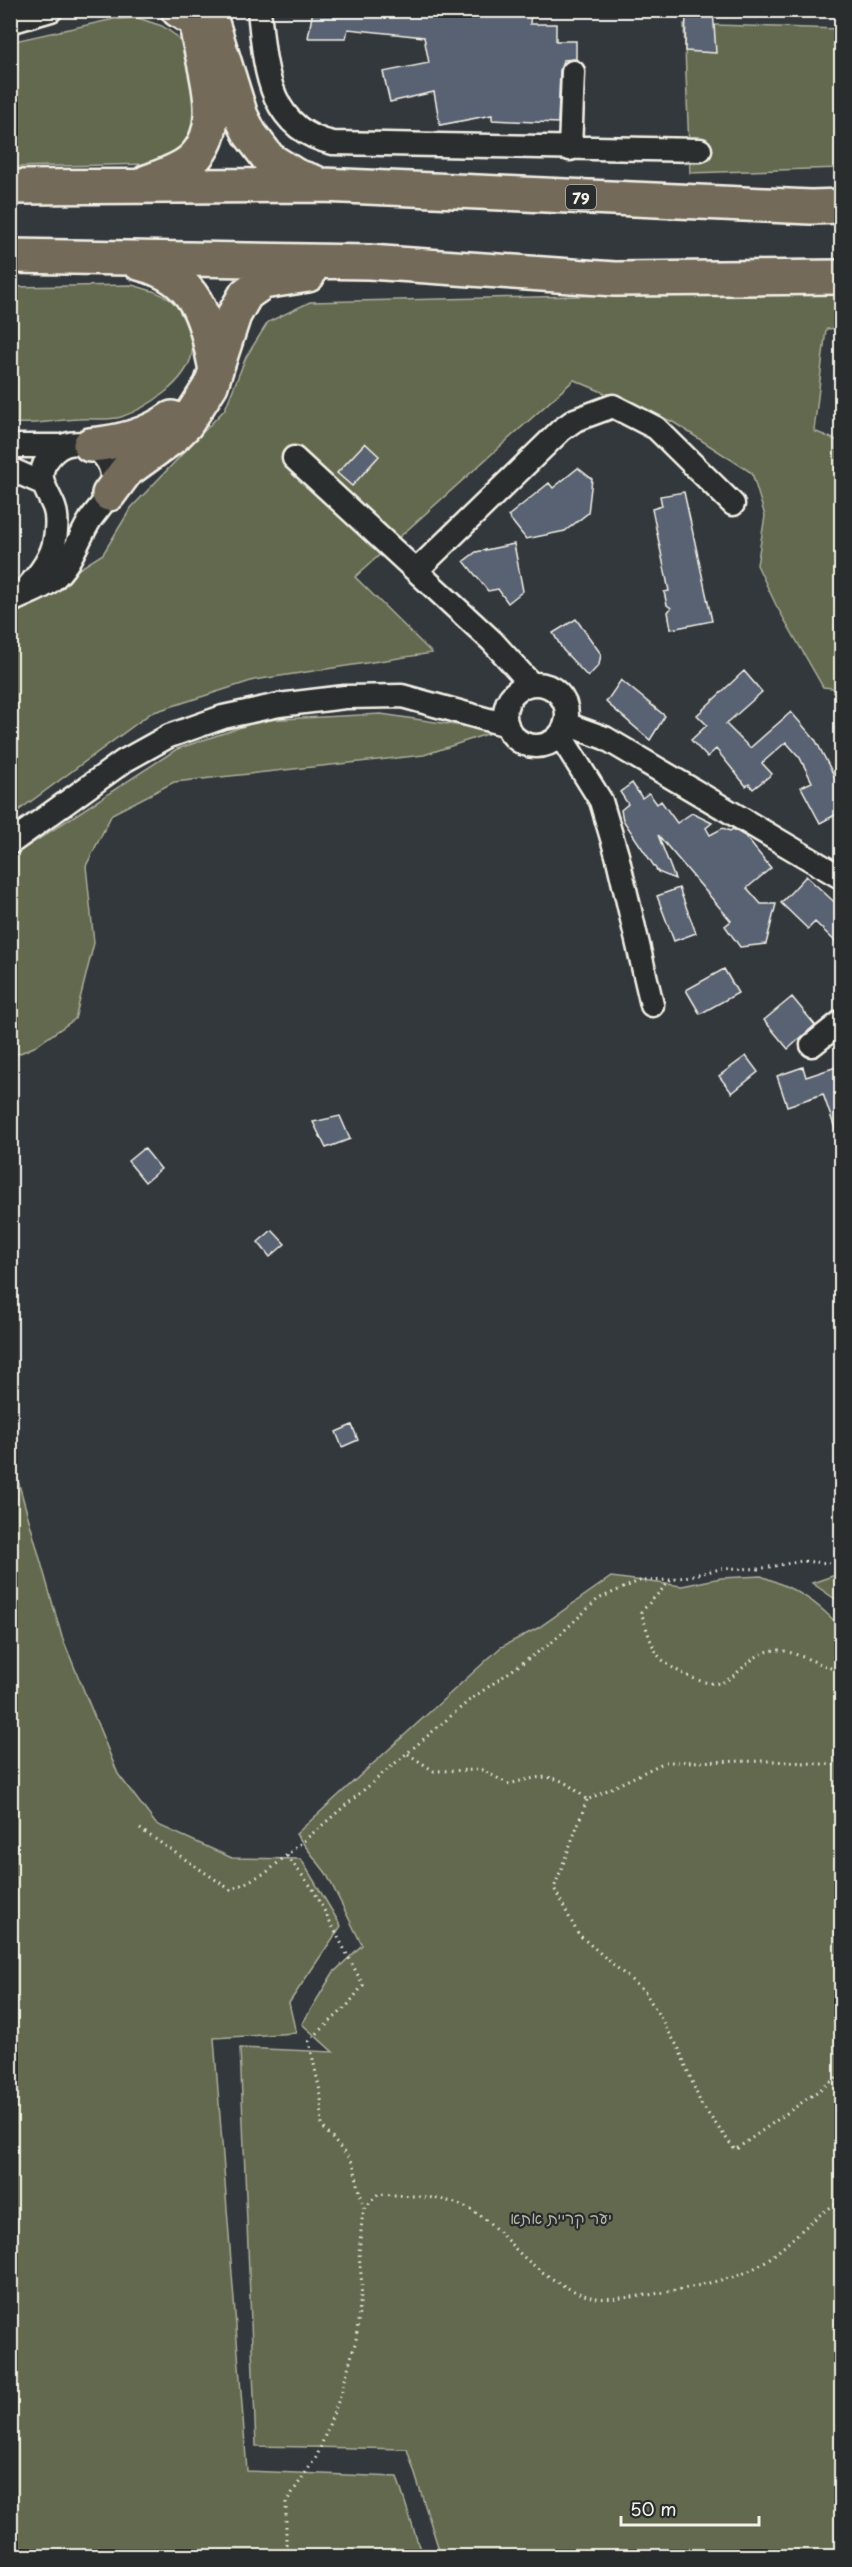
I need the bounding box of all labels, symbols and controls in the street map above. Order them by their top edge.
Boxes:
road number: 79 [566,185,596,209]
park label: יער קריית אתא [510,2205,612,2229]
scale bar [621,2489,759,2527]
text: 50 m [630,2495,677,2522]

